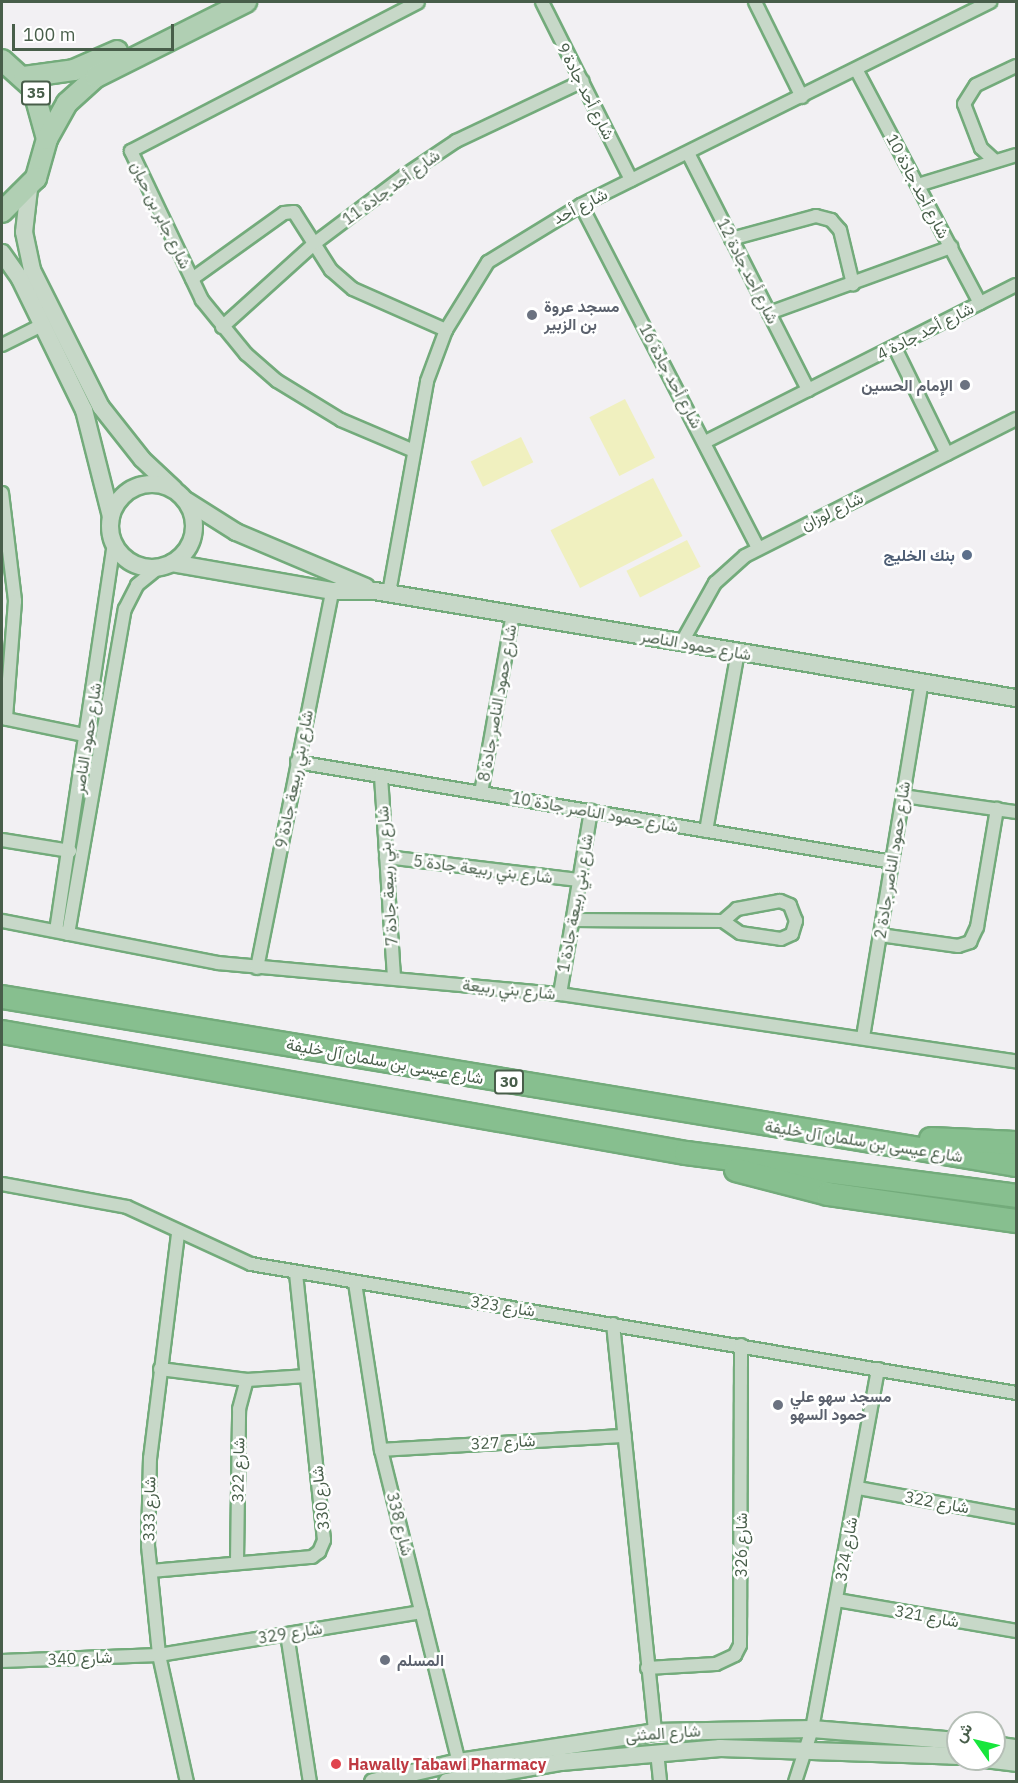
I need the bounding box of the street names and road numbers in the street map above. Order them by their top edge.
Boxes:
street label: شارع أحد جادة 9 [553,39,619,143]
road number: 35 [21,81,51,105]
street label: شارع أحد جادة 10 [882,130,954,242]
street label: شارع أحد جادة 11 [339,145,443,229]
street label: شارع جابر بن حيان [127,158,195,272]
street label: شارع أحد [549,184,611,228]
street label: شارع أحد جادة 12 [713,215,783,327]
street label: شارع أحد جادة 4 [873,298,977,364]
street label: شارع أحد جادة 16 [635,320,707,432]
street label: شارع لوزان [798,488,866,534]
street label: شارع حمود الناصر جادة 8 [474,623,520,783]
street label: شارع حمود الناصر [639,626,753,664]
street label: شارع حمود الناصر [69,681,105,795]
street label: شارع بني ربيعة جادة 9 [271,708,317,850]
street label: شارع حمود الناصر جادة 2 [870,780,914,940]
street label: شارع حمود الناصر جادة 10 [510,788,680,836]
street label: شارع بني ربيعة جادة 7 [373,805,401,947]
street label: شارع بني ربيعة جادة 1 [553,832,597,974]
street label: شارع بني ربيعة جادة 5 [412,851,554,887]
street label: شارع بني ربيعة [462,975,556,1003]
street label: شارع عيسى بن سلمان آل خليفة [285,1034,485,1088]
road number: 30 [494,1070,524,1094]
street label: شارع عيسى بن سلمان آل خليفة [764,1116,964,1166]
street label: شارع 323 [470,1291,536,1321]
street label: شارع 327 [470,1431,536,1453]
street label: شارع 322 [228,1437,248,1503]
street label: شارع 330 [307,1465,333,1531]
street label: شارع 333 [139,1476,159,1542]
street label: شارع 322 [903,1487,971,1517]
street label: شارع 338 [383,1490,417,1558]
street label: شارع 326 [731,1513,751,1577]
street label: شارع 324 [831,1515,861,1583]
street label: شارع 321 [893,1601,961,1631]
street label: شارع 329 [257,1618,323,1648]
street label: شارع 340 [47,1647,113,1669]
street label: شارع المثنى [625,1721,701,1745]

